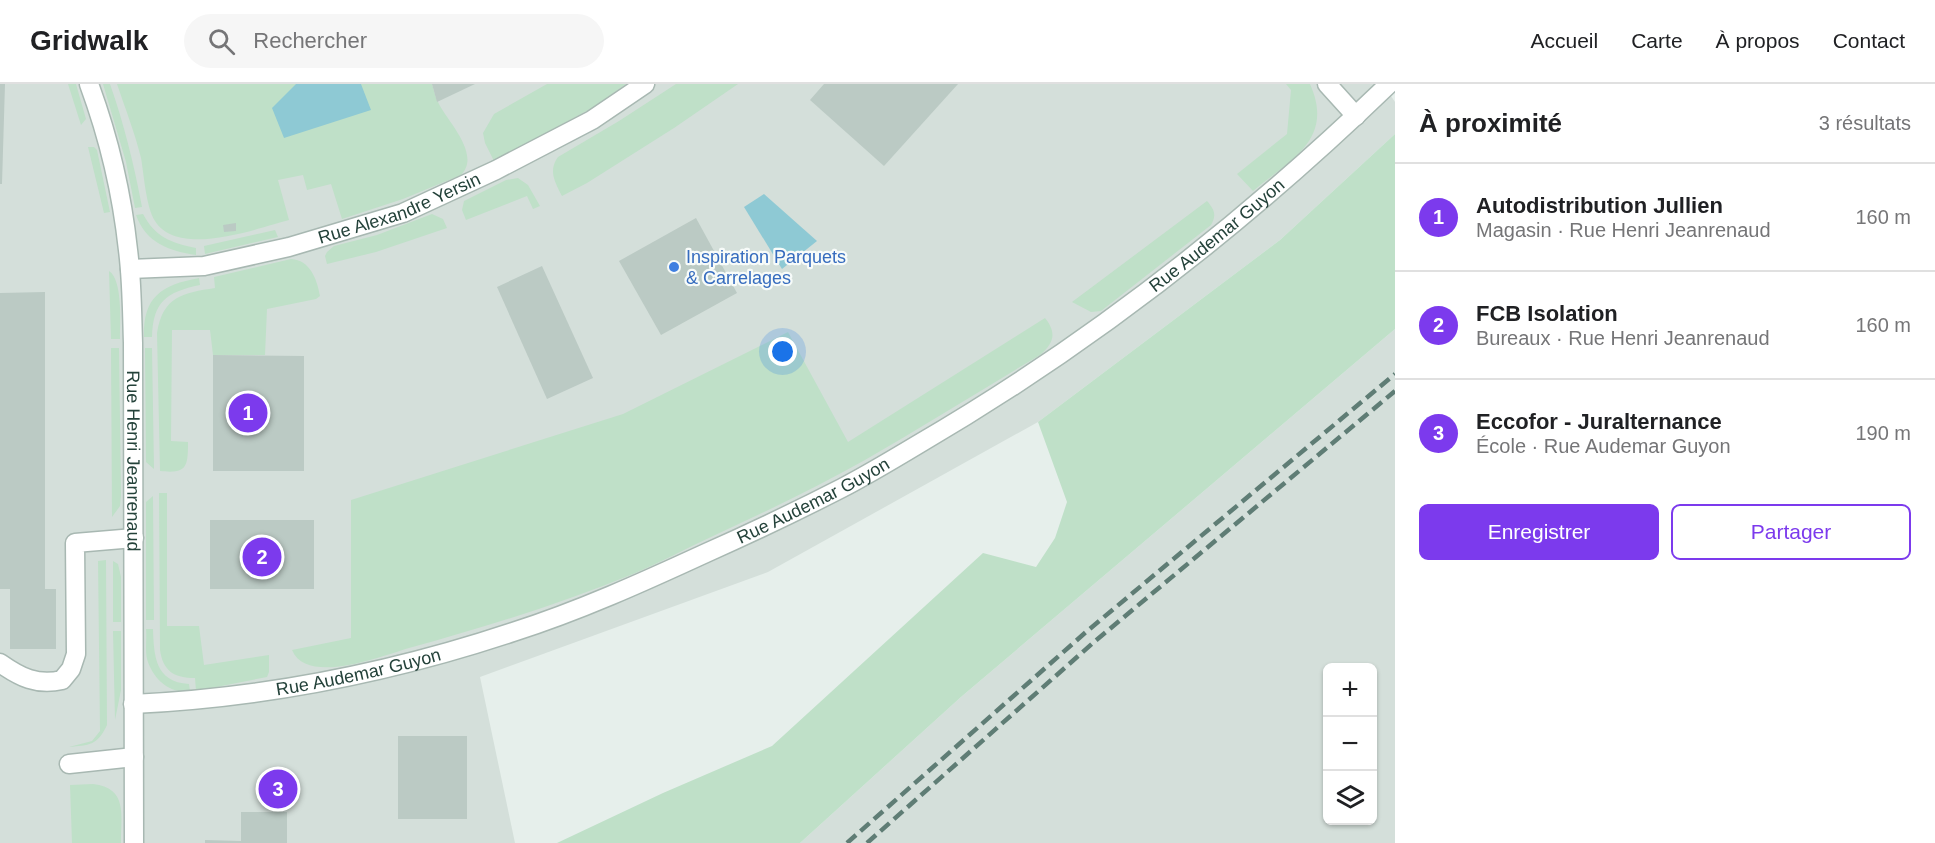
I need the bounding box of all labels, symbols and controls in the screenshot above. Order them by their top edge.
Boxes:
search box [184,14,604,68]
text: Gridwalk [30,25,148,56]
icon: search [205,25,238,58]
text: Rechercher [253,28,367,53]
text: Accueil [1531,29,1598,52]
text: Carte [1631,29,1683,52]
text: À propos [1716,29,1800,52]
text: Contact [1833,29,1905,52]
text: À proximité [1419,108,1562,138]
text: 3 résultats [1819,112,1911,134]
street label: Rue Alexandre Yersin [316,169,483,248]
street label: Rue Audemar Guyon [1145,175,1288,296]
text: Autodistribution Jullien [1476,193,1723,218]
text: 1 [1433,206,1444,228]
text: 160 m [1855,206,1911,228]
text: Magasin · Rue Henri Jeanrenaud [1476,219,1771,241]
place label: Inspiration Parquets & Carrelages [686,247,846,288]
marker: Inspiration Parquets & Carrelages [667,260,681,274]
text: FCB Isolation [1476,301,1618,326]
text: 2 [1433,314,1444,336]
text: 160 m [1855,314,1911,336]
text: Bureaux · Rue Henri Jeanrenaud [1476,327,1770,349]
your location [768,337,797,366]
street label: Rue Henri Jeanrenaud [123,370,143,552]
pin: 1 [228,390,268,436]
text: Eccofor - Juralternance [1476,409,1722,434]
text: 3 [1433,422,1444,444]
text: 190 m [1855,422,1911,444]
text: École · Rue Audemar Guyon [1476,435,1731,457]
street label: Rue Audemar Guyon [734,454,893,548]
button: Enregistrer [1419,504,1659,560]
button: Partager [1671,504,1911,560]
pin: 2 [242,534,282,580]
street label: Rue Audemar Guyon [275,645,443,699]
map controls [1323,663,1377,825]
button: + [1323,663,1377,717]
button: − [1323,717,1377,771]
pin: 3 [258,766,298,812]
button: layers [1323,771,1377,825]

